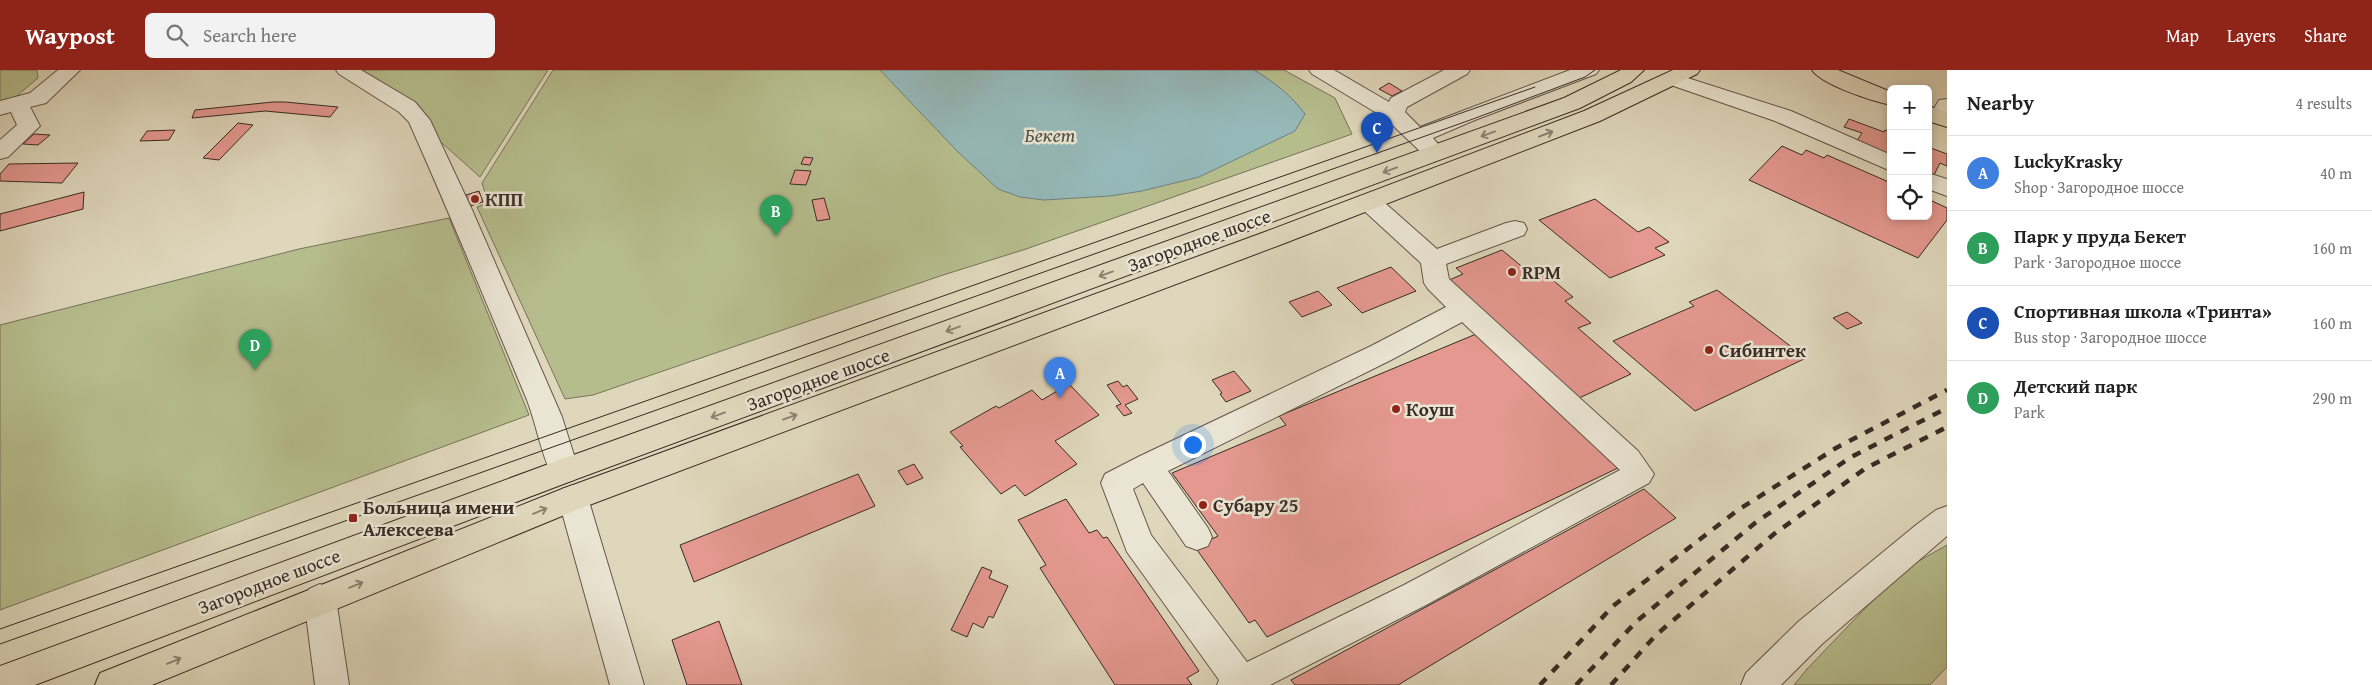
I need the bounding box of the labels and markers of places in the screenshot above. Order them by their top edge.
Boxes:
pin: C [1361,112,1393,153]
place label: КПП [485,185,524,213]
marker: КПП [469,193,481,205]
pin: B [760,195,792,236]
place label: RPM [1522,258,1561,286]
marker: RPM [1506,266,1518,278]
pin: D [239,329,271,370]
place label: Сибинтек [1719,336,1806,364]
marker: Сибинтек [1703,344,1715,356]
pin: A [1044,357,1076,398]
place label: Коуш [1406,395,1455,423]
marker: Коуш [1390,403,1402,415]
place label: Субару 25 [1213,491,1299,519]
place label: Больница имени Алексеева [363,493,515,543]
marker: Субару 25 [1197,499,1209,511]
marker: Больница имени Алексеева [347,512,359,524]

